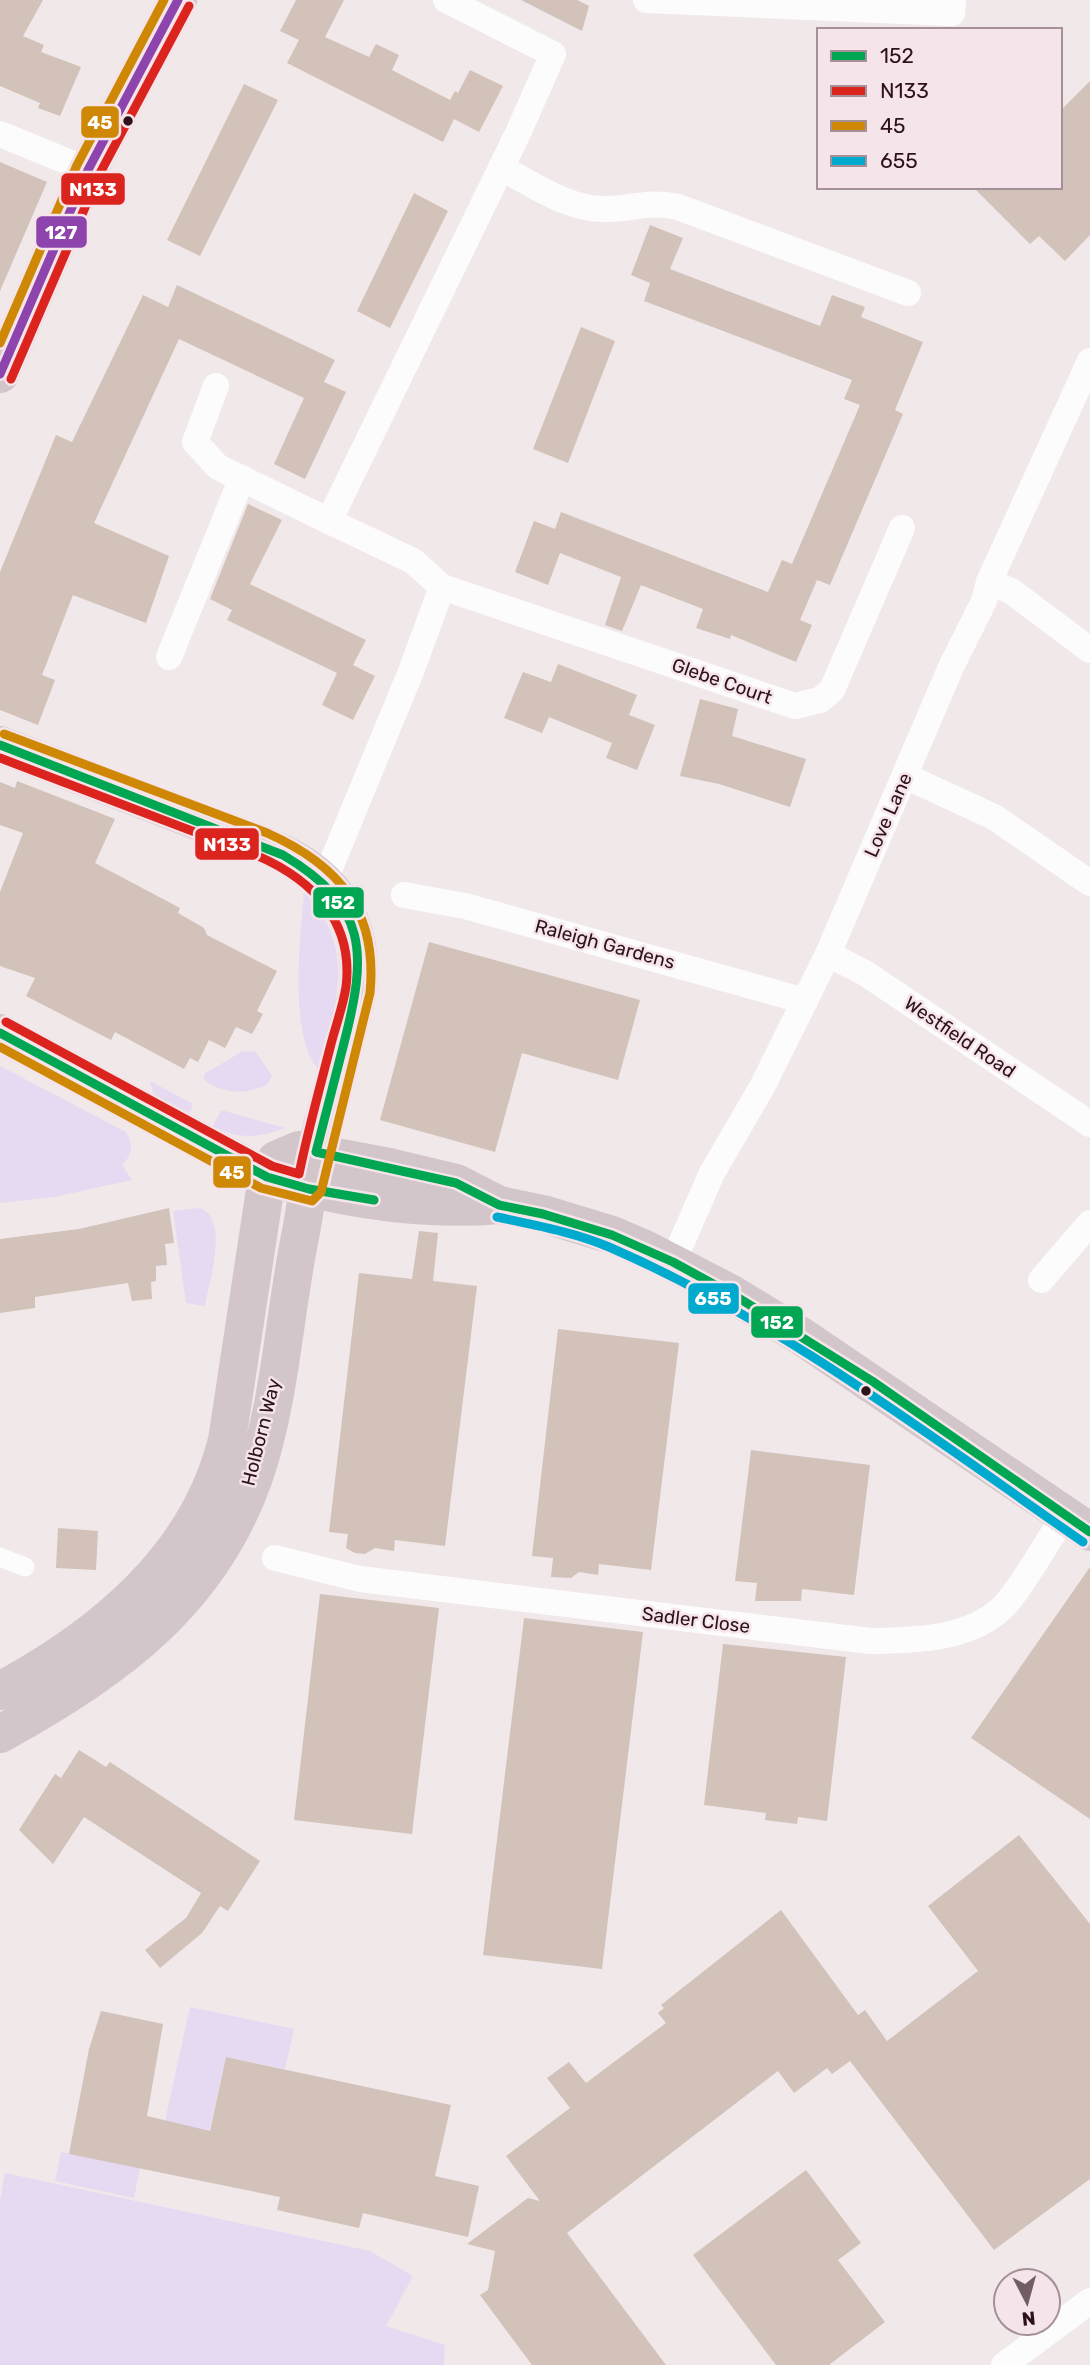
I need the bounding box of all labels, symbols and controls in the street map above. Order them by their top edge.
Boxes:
legend [817,28,1062,189]
text: 152 [880,43,914,68]
text: N133 [880,78,929,103]
line badge: 45 [80,105,120,139]
text: 45 [87,111,113,134]
text: 45 [880,113,906,138]
unlabelled marker [121,114,135,128]
text: 655 [880,148,918,173]
line badge: N133 [60,172,126,206]
text: N133 [69,178,117,201]
line badge: 127 [35,215,88,249]
text: 127 [45,221,77,244]
street label: Glebe Court [669,653,776,709]
street label: Love Lane [859,769,917,861]
line badge: N133 [194,827,260,861]
text: N133 [203,833,251,856]
line badge: 152 [312,886,365,919]
text: 152 [321,891,355,914]
street label: Raleigh Gardens [532,914,678,974]
street label: Westfield Road [900,991,1020,1083]
line badge: 45 [212,1155,252,1189]
text: 45 [219,1161,245,1184]
line badge: 655 [687,1282,740,1315]
text: 655 [695,1287,731,1310]
line badge: 152 [750,1305,804,1339]
text: 152 [760,1311,794,1334]
street label: Holborn Way [237,1376,285,1488]
unlabelled marker [859,1384,873,1398]
street label: Sadler Close [641,1602,751,1638]
north arrow [992,2267,1062,2337]
text: N [1021,2306,1037,2331]

